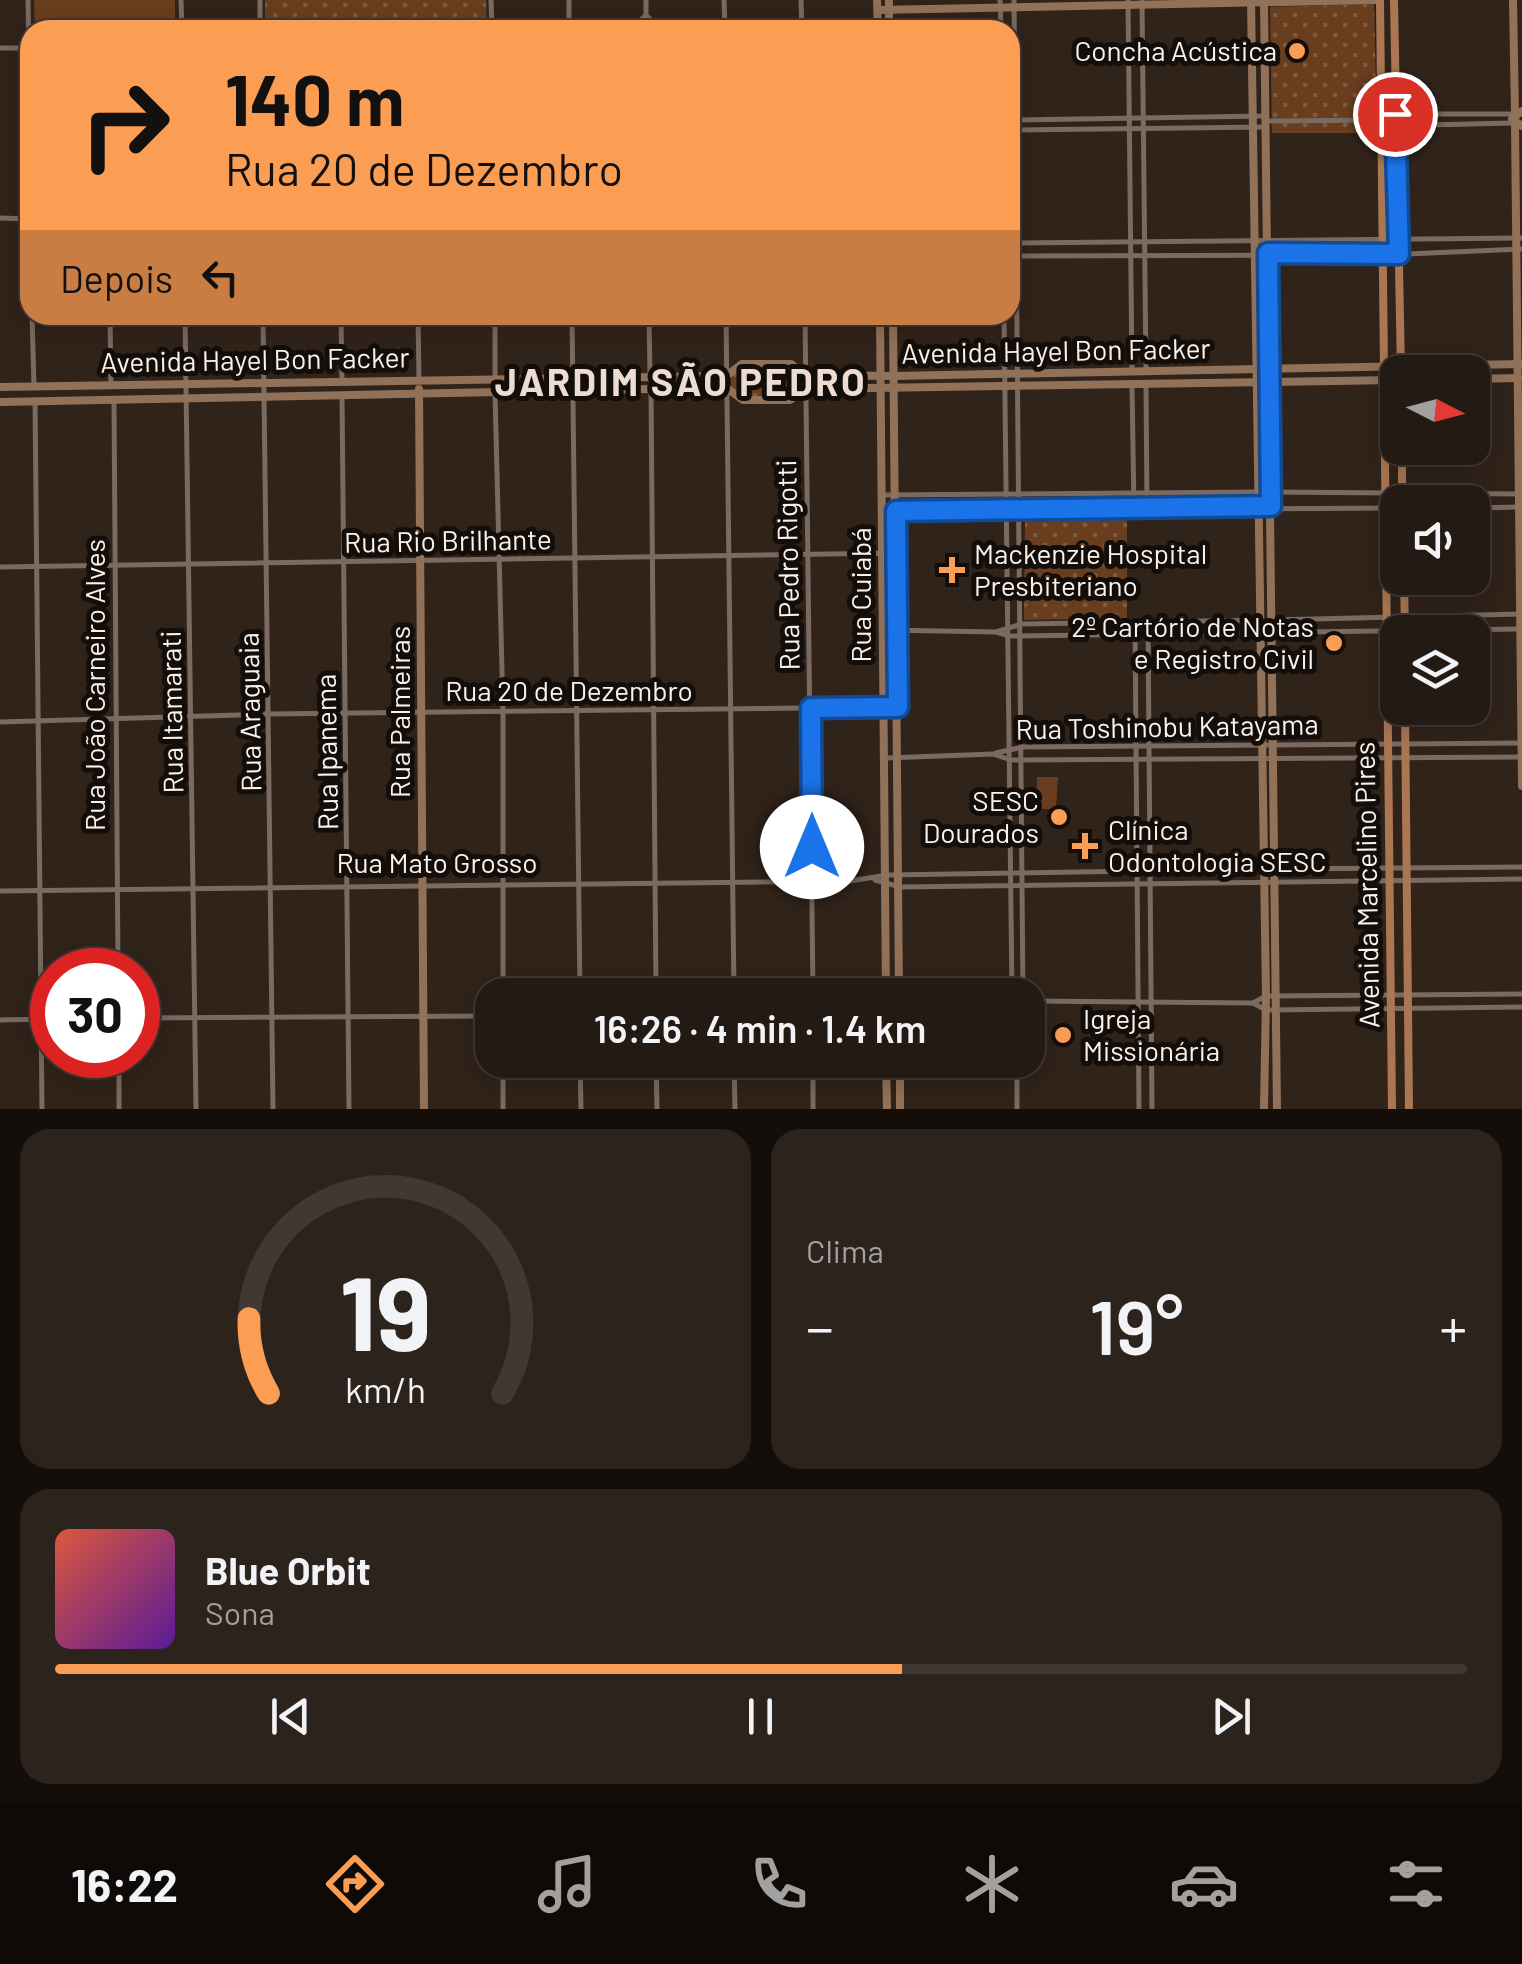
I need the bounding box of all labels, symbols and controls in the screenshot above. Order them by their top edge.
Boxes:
place label: Concha Acústica [1074,33,1277,67]
marker: Concha Acústica [1286,40,1308,62]
text: 140 m [225,56,404,140]
icon: right [60,60,190,190]
pin [1353,72,1438,157]
icon: arrive [1368,87,1423,142]
text: Rua 20 de Dezembro [225,141,623,195]
icon: left [193,250,248,305]
text: Depois [60,255,173,301]
street label: Avenida Hayel Bon Facker [901,330,1211,370]
street label: Avenida Hayel Bon Facker [100,339,410,379]
north arrow [1380,355,1490,465]
map controls [1380,355,1490,725]
district label: JARDIM SÃO PEDRO [495,358,867,404]
street label: Rua Pedro Rigotti [768,459,806,671]
button: sound [1380,485,1490,595]
street label: Rua Rio Brilhante [344,521,552,559]
street label: Rua Cuiabá [843,527,877,663]
place label: Mackenzie Hospital Presbiteriano [974,536,1207,602]
street label: Rua João Carneiro Alves [77,539,111,831]
marker: Mackenzie Hospital Presbiteriano [939,557,965,583]
place label: 2º Cartório de Notas e Registro Civil [1071,609,1314,675]
button: layers [1380,615,1490,725]
street label: Rua Palmeiras [382,626,416,798]
street label: Rua Itamarati [153,630,189,794]
street label: Rua Araguaia [231,632,267,792]
marker: 2º Cartório de Notas e Registro Civil [1323,632,1345,654]
street label: Rua 20 de Dezembro [445,673,693,707]
street label: Rua Ipanema [308,674,344,830]
street label: Rua Toshinobu Katayama [1015,706,1319,746]
street label: Avenida Marcelino Pires [1347,742,1385,1029]
place label: SESC Dourados [923,783,1039,849]
position arrow [760,795,864,899]
marker: SESC Dourados [1048,806,1070,828]
place label: Clínica Odontologia SESC [1108,812,1326,878]
marker: Clínica Odontologia SESC [1072,833,1098,859]
street label: Rua Mato Grosso [336,845,538,879]
speed limit sign: 30 [30,948,160,1078]
place label: Igreja Missionária [1083,1001,1220,1067]
text: 16:26 · 4 min · 1.4 km [594,1005,926,1051]
marker: Igreja Missionária [1052,1024,1074,1046]
text: Clima [806,1231,884,1269]
text: 19 [339,1247,432,1372]
text: 19° [1089,1280,1184,1370]
text: − [806,1293,834,1359]
text: + [1439,1293,1467,1359]
text: km/h [345,1367,426,1410]
text: Blue Orbit [205,1547,371,1593]
text: Sona [205,1593,275,1631]
icon: previous [263,1689,318,1744]
icon: pause [733,1689,788,1744]
icon: next [1204,1689,1259,1744]
icon: directions [320,1849,390,1919]
icon: music [532,1849,602,1919]
icon: phone [744,1849,814,1919]
icon: climate [957,1849,1027,1919]
icon: car [1169,1849,1239,1919]
icon: filters [1381,1849,1451,1919]
text: 16:22 [71,1857,178,1911]

